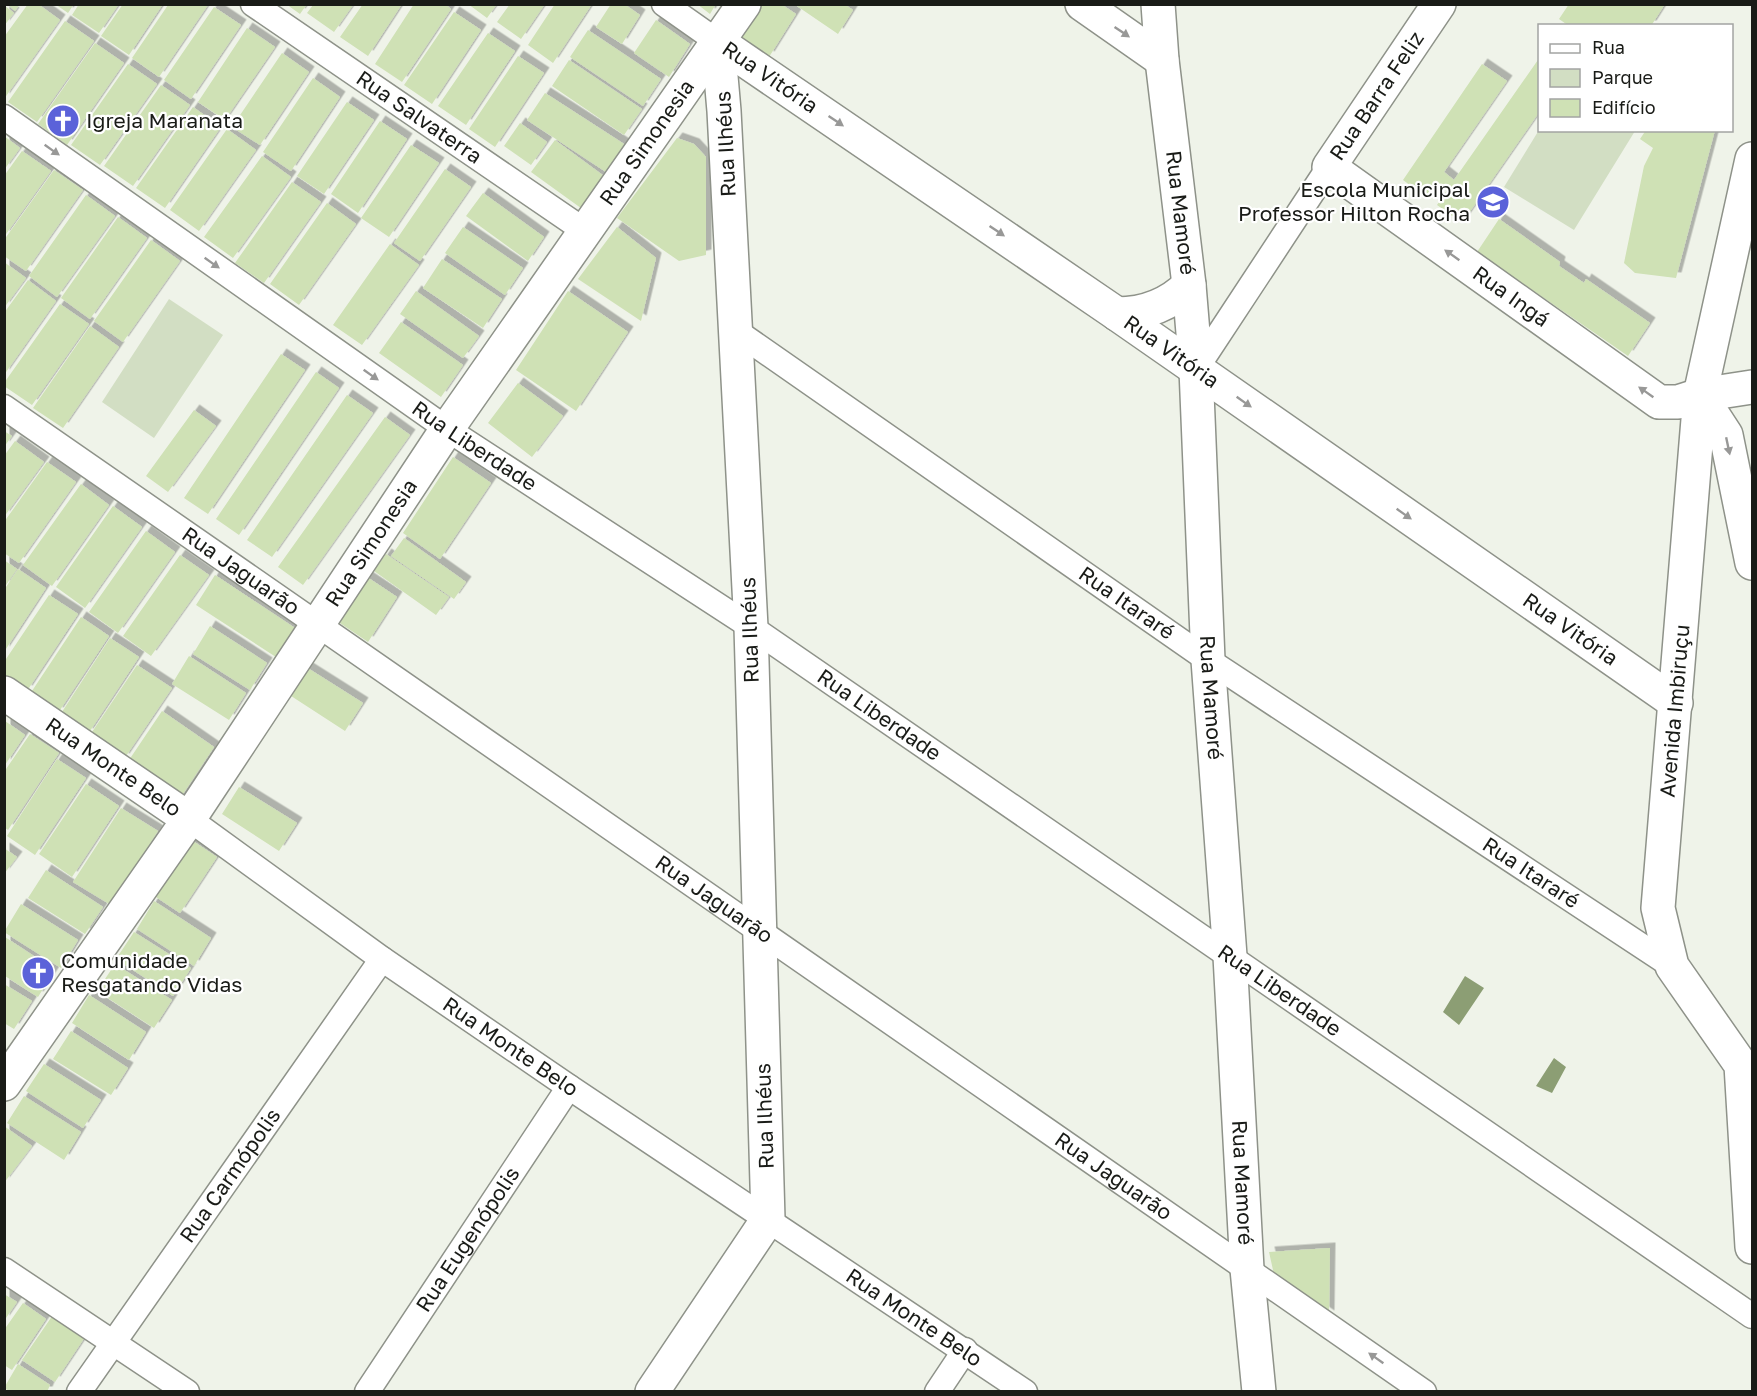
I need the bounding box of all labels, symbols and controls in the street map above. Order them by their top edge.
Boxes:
legend [1538,24,1733,132]
one-way arrow [1113,26,1129,38]
street label: Rua Barra Feliz [1323,26,1429,165]
street label: Rua Vitória [718,35,823,118]
text: Rua [1592,36,1625,58]
street label: Rua Salvaterra [352,64,487,169]
text: Parque [1592,66,1653,88]
street label: Rua Simonesia [593,74,699,210]
street label: Rua Ilhéus [709,90,741,198]
text: Edifício [1592,96,1656,118]
church icon: Igreja Maranata [45,103,81,139]
place label: Igreja Maranata [86,107,243,133]
one-way arrow [828,115,844,127]
one-way arrow [44,144,60,156]
street label: Rua Mamoré [1161,149,1202,276]
place label: Escola Municipal Professor Hilton Rocha [1238,176,1470,226]
school or university icon: Escola Municipal Professor Hilton Rocha [1475,184,1511,220]
one-way arrow [989,225,1005,236]
one-way arrow [1445,249,1461,261]
one-way arrow [203,257,219,269]
street label: Rua Ingá [1468,260,1555,332]
street label: Rua Vitória [1119,309,1224,393]
one-way arrow [363,369,379,380]
one-way arrow [1638,386,1654,398]
street label: Rua Liberdade [407,395,542,496]
one-way arrow [1236,396,1252,407]
one-way arrow [1724,437,1733,456]
street label: Rua Simonesia [319,474,422,611]
one-way arrow [1395,508,1411,520]
street label: Rua Jaguarão [177,521,305,620]
street label: Rua Itararé [1074,560,1180,645]
street label: Rua Ilhéus [734,577,764,683]
street label: Rua Vitória [1518,586,1623,671]
street label: Avenida Imbiruçu [1653,623,1695,799]
street label: Rua Mamoré [1195,635,1229,761]
street label: Rua Liberdade [813,663,946,766]
street label: Rua Monte Belo [41,711,186,822]
street label: Rua Itararé [1478,831,1585,913]
street label: Rua Jaguarão [651,849,778,948]
street label: Rua Liberdade [1213,938,1347,1041]
place label: Comunidade Resgatando Vidas [61,947,243,997]
church icon: Comunidade Resgatando Vidas [20,955,56,991]
street label: Rua Monte Belo [438,991,584,1101]
street label: Rua Ilhéus [749,1063,779,1169]
street label: Rua Carmópolis [174,1103,286,1247]
street label: Rua Mamoré [1227,1119,1260,1246]
street label: Rua Jaguarão [1050,1126,1178,1225]
street label: Rua Eugenópolis [410,1161,525,1316]
street label: Rua Monte Belo [841,1262,988,1372]
one-way arrow [1368,1353,1384,1364]

